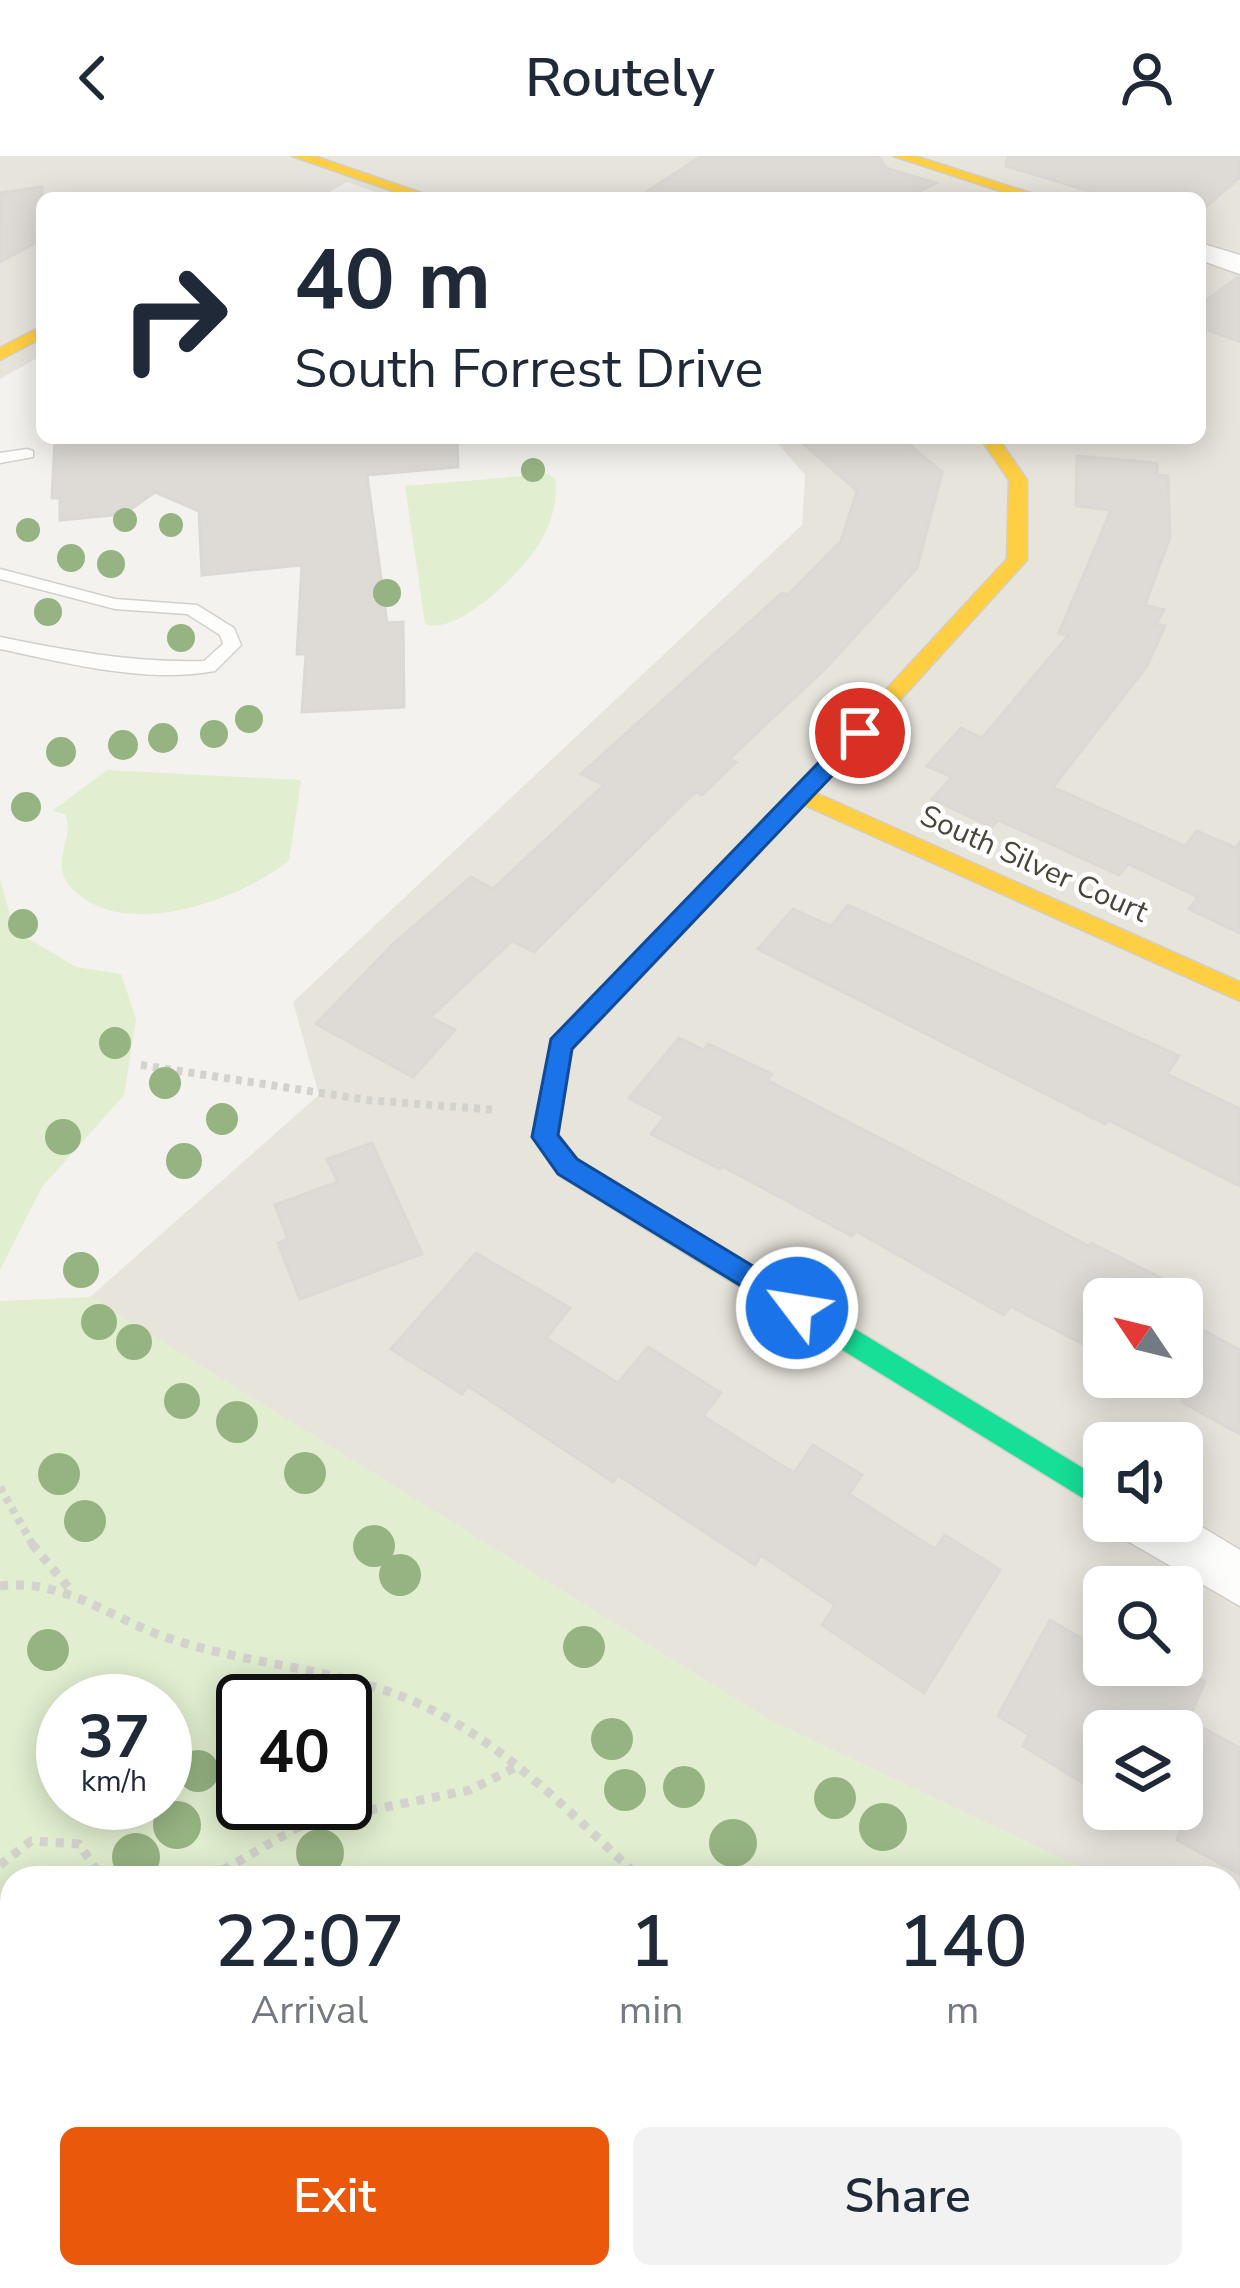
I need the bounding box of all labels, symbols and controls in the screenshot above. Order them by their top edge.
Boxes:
text: Routely [525,41,715,115]
icon: back [60,45,126,111]
icon: person [1114,45,1180,111]
text: 40 m [294,223,491,338]
icon: right [96,240,252,396]
text: South Forrest Drive [294,332,763,406]
pin [809,682,911,784]
icon: arrive [827,700,893,766]
street label: South Silver Court [914,795,1155,933]
position arrow [734,1245,860,1371]
north arrow [1083,1278,1203,1398]
map controls [1083,1278,1203,1830]
button: sound [1083,1422,1203,1542]
button: search [1083,1566,1203,1686]
speed limit sign: 40 [216,1674,372,1830]
text: 37 [78,1696,150,1778]
button: layers [1083,1710,1203,1830]
text: km/h [81,1761,147,1802]
text: 22:07 [214,1893,404,1991]
text: 1 [630,1893,673,1991]
text: 140 [898,1893,1027,1991]
text: Arrival [251,1984,368,2037]
text: min [619,1984,683,2037]
text: m [946,1984,979,2037]
button: Exit [60,2127,609,2265]
button: Share [633,2127,1182,2265]

